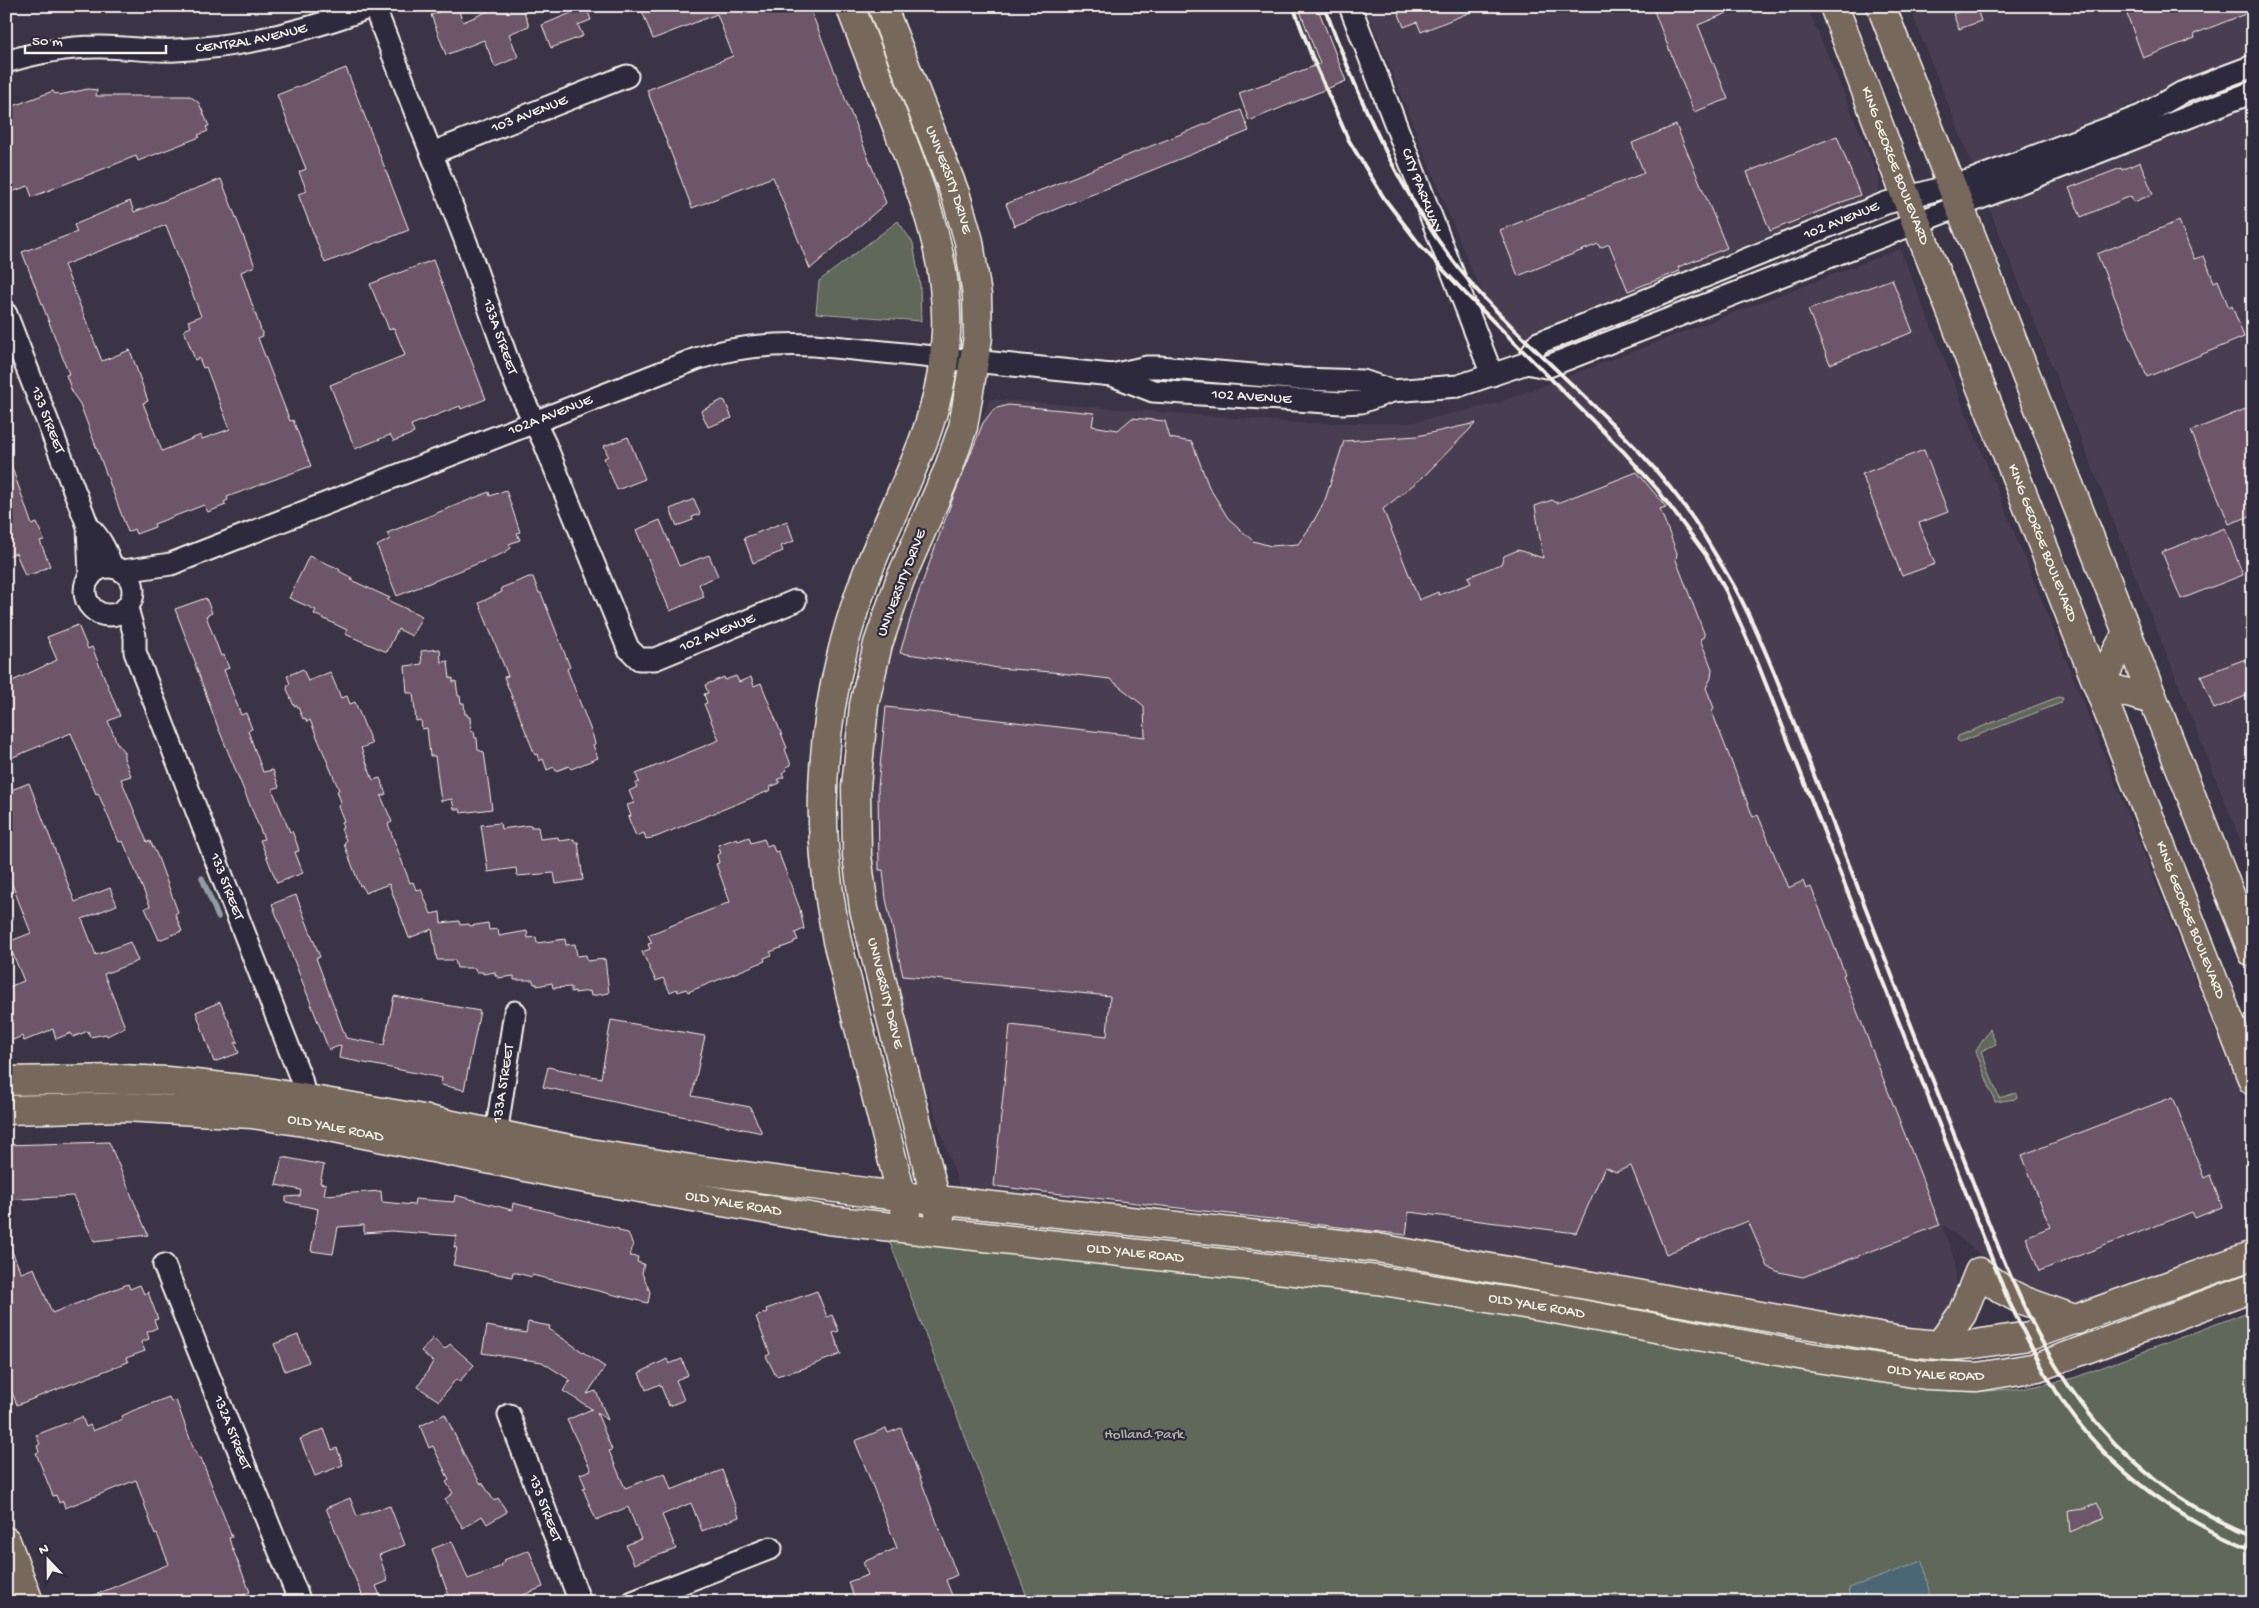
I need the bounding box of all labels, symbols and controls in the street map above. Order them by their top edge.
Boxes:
street label: CENTRAL AVENUE [195,19,310,58]
scale bar [25,22,166,54]
text: 50 m [32,33,63,51]
street label: KING GEORGE BOULEVARD [1856,84,1933,248]
street label: 103 AVENUE [488,91,571,138]
street label: UNIVERSITY DRIVE [921,123,976,236]
street label: CITY PARKWAY [1397,146,1446,236]
street label: 102 AVENUE [1800,197,1883,245]
street label: 133A STREET [477,296,521,378]
street label: 133 STREET [26,383,69,458]
street label: 102 AVENUE [1210,386,1293,409]
street label: 102A AVENUE [505,391,596,441]
street label: KING GEORGE BOULEVARD [2003,462,2081,625]
street label: UNIVERSITY DRIVE [873,526,931,639]
street label: 102 AVENUE [676,609,759,657]
street label: KING GEORGE BOULEVARD [2151,839,2229,1002]
street label: 133 STREET [205,850,248,924]
street label: UNIVERSITY DRIVE [862,936,907,1051]
street label: 133A STREET [489,1042,519,1125]
street label: OLD YALE ROAD [286,1111,385,1147]
street label: OLD YALE ROAD [684,1187,783,1221]
street label: OLD YALE ROAD [1086,1239,1185,1268]
street label: OLD YALE ROAD [1487,1289,1587,1324]
street label: OLD YALE ROAD [1886,1360,1986,1386]
street label: 132A STREET [208,1392,255,1474]
park label: Holland Park [1104,1426,1185,1444]
street label: 133 STREET [523,1471,566,1546]
north arrow [22,1536,72,1586]
text: N [37,1541,51,1560]

